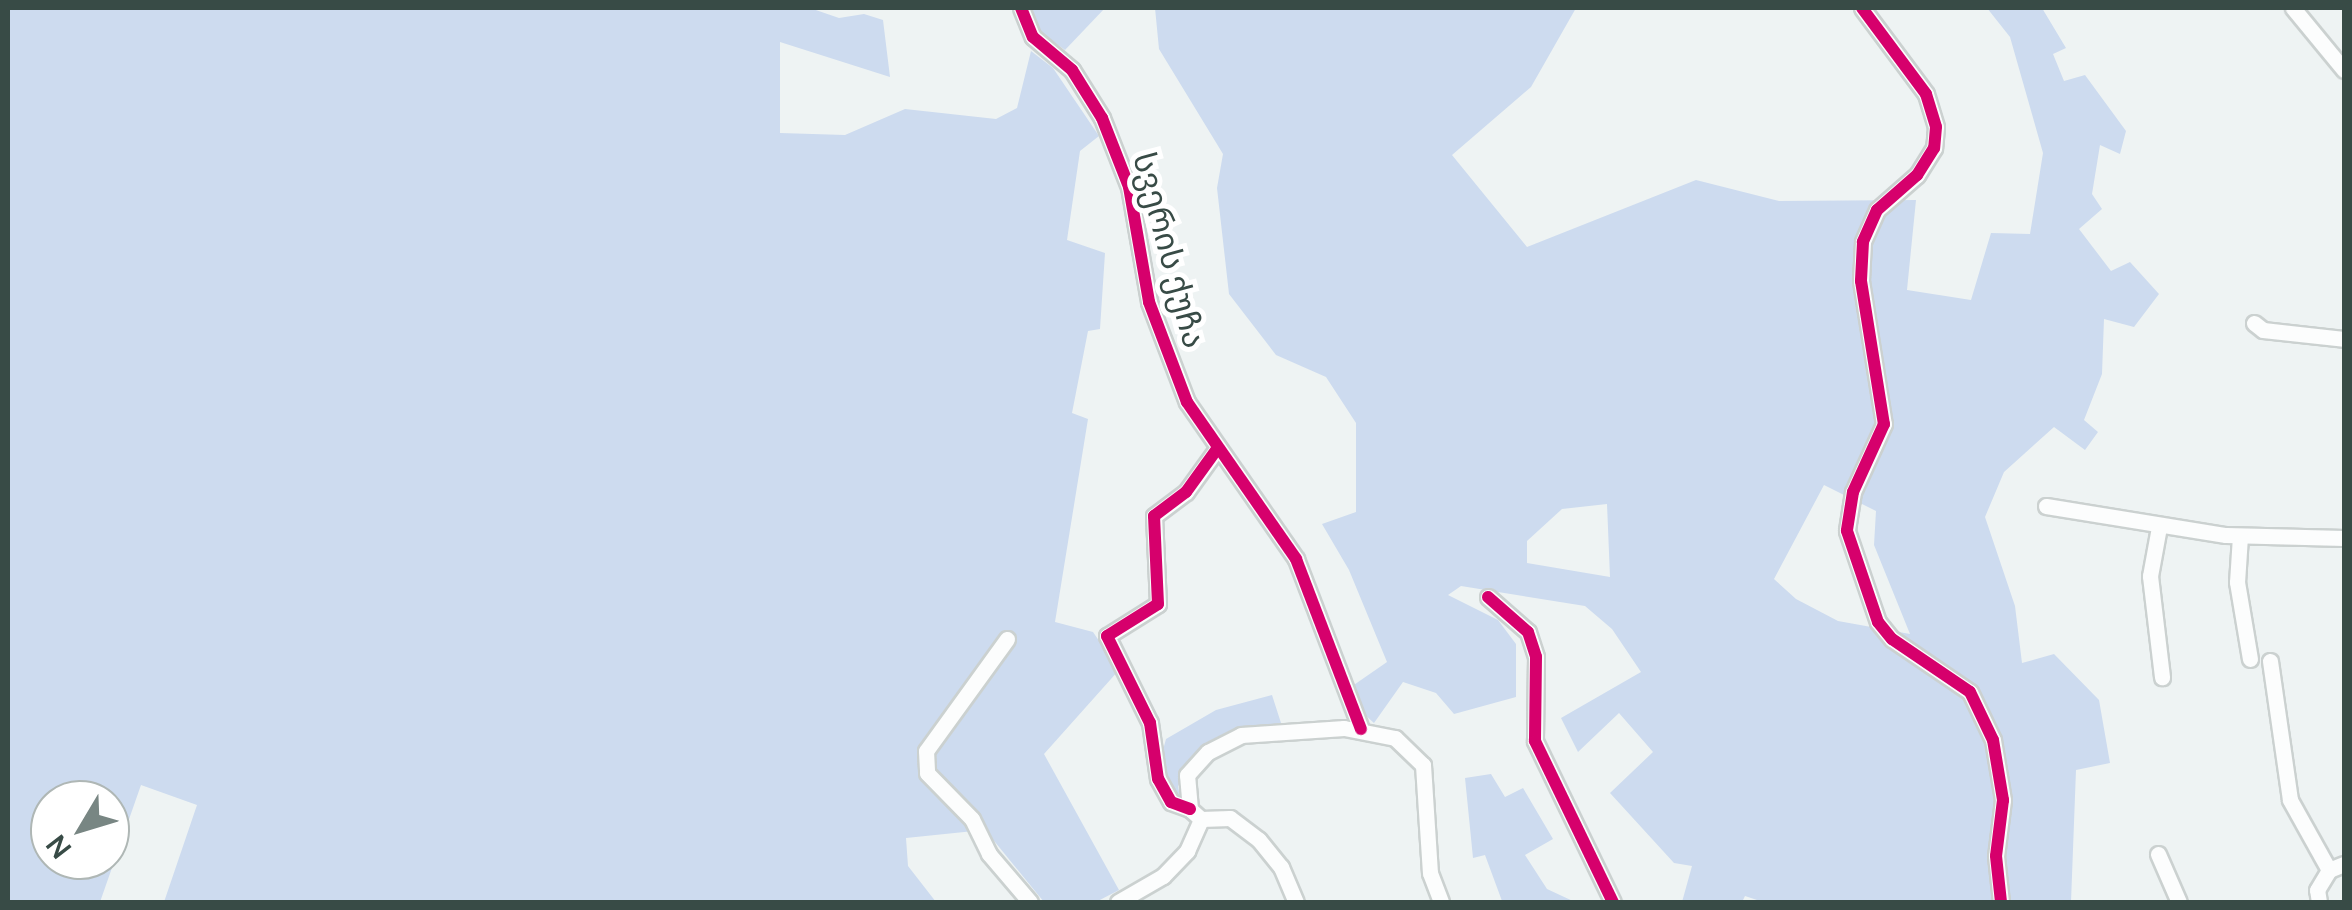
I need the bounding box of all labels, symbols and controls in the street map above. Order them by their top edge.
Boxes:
street label: სვერის ქუჩა [1125,148,1215,352]
north arrow [30,780,130,880]
text: N [37,828,79,867]

